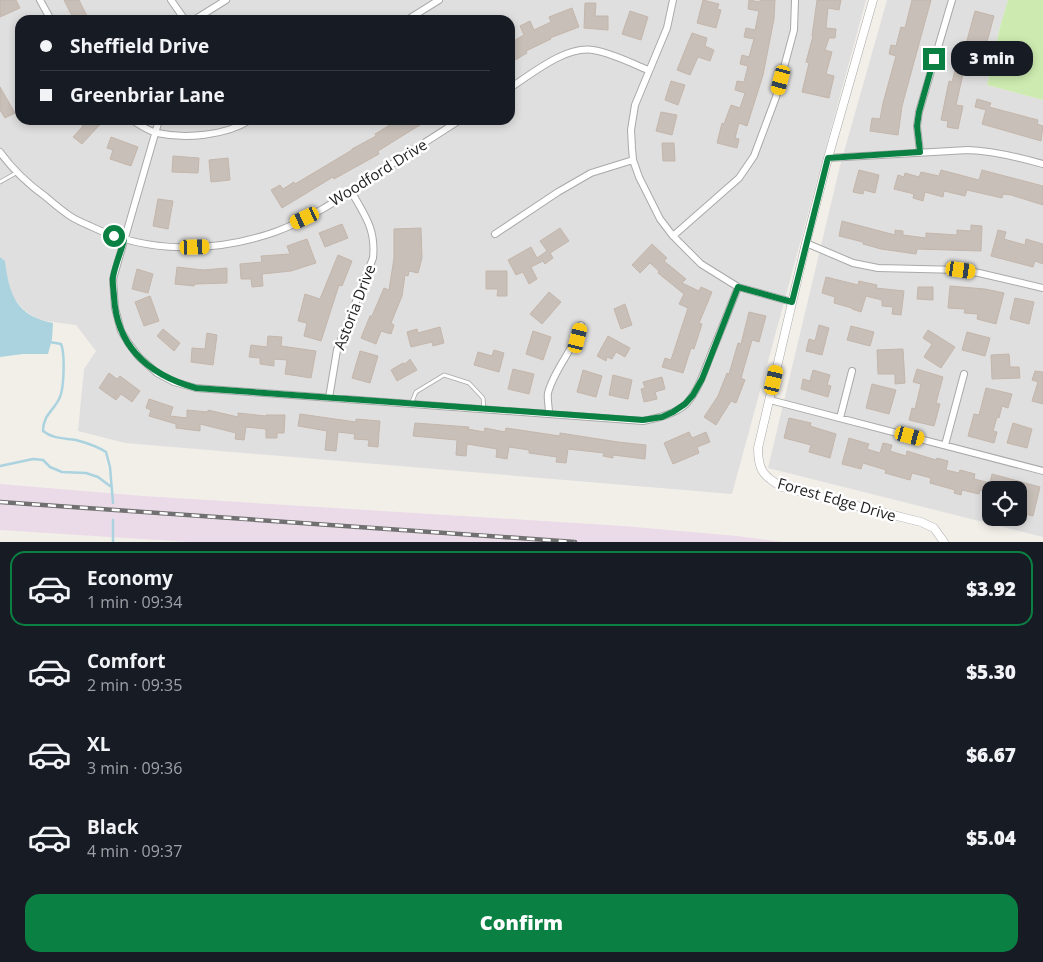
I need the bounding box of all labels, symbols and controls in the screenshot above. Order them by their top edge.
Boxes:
text: Sheffield Drive [70,33,209,59]
callout: 3 min [952,42,1034,76]
text: 3 min [969,47,1015,69]
route end [923,48,945,70]
car [769,64,792,96]
text: Greenbriar Lane [70,82,225,108]
street label: Woodford Drive [326,134,430,210]
car [288,205,321,231]
route start [103,225,125,247]
car [179,239,210,255]
car [945,260,976,280]
street label: Astoria Drive [329,261,379,353]
car [567,322,588,354]
car [763,364,784,396]
car [893,425,926,447]
street label: Forest Edge Drive [775,473,899,525]
map controls [982,481,1027,526]
button: locate [982,481,1027,526]
text: Economy [87,565,173,591]
icon: car [27,566,72,611]
text: $3.92 [966,576,1016,602]
text: 1 min · 09:34 [87,591,182,613]
text: Comfort [87,648,166,674]
icon: car [27,649,72,694]
text: $5.30 [966,659,1016,685]
text: 2 min · 09:35 [87,674,182,696]
text: XL [87,731,110,757]
icon: car [27,732,72,777]
text: $6.67 [966,742,1016,768]
text: 3 min · 09:36 [87,757,182,779]
text: Black [87,814,139,840]
icon: car [27,815,72,860]
text: $5.04 [966,825,1016,851]
text: 4 min · 09:37 [87,840,182,862]
button: Confirm [25,894,1018,952]

